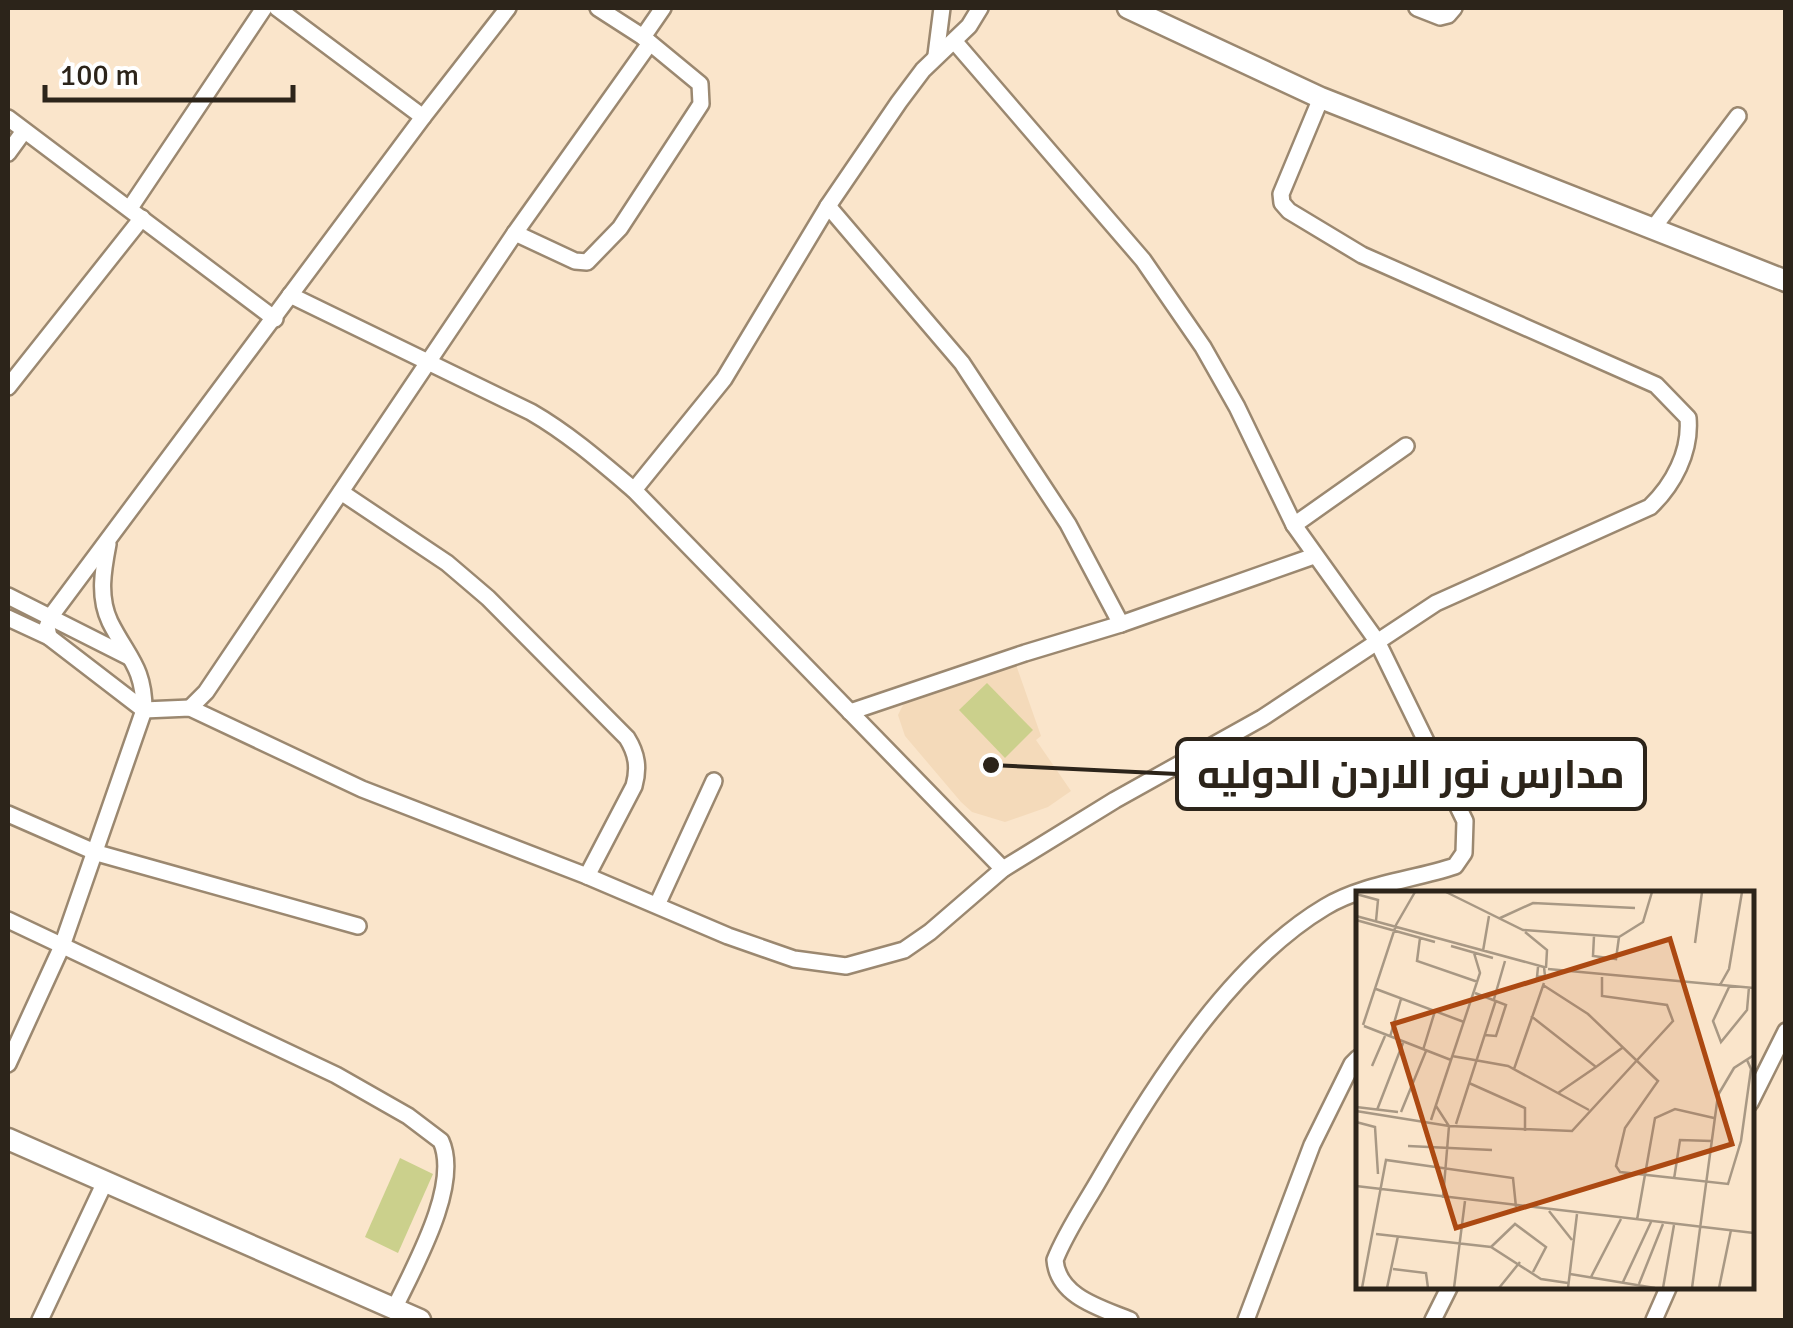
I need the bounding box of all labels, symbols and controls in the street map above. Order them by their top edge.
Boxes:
scale bar [45,40,292,102]
text: 100 m [60,57,139,94]
callout: مدارس نور الاردن الدوليه [1177,739,1645,809]
text: مدارس نور الاردن الدوليه [1197,750,1625,800]
inset map [1356,891,1753,1288]

